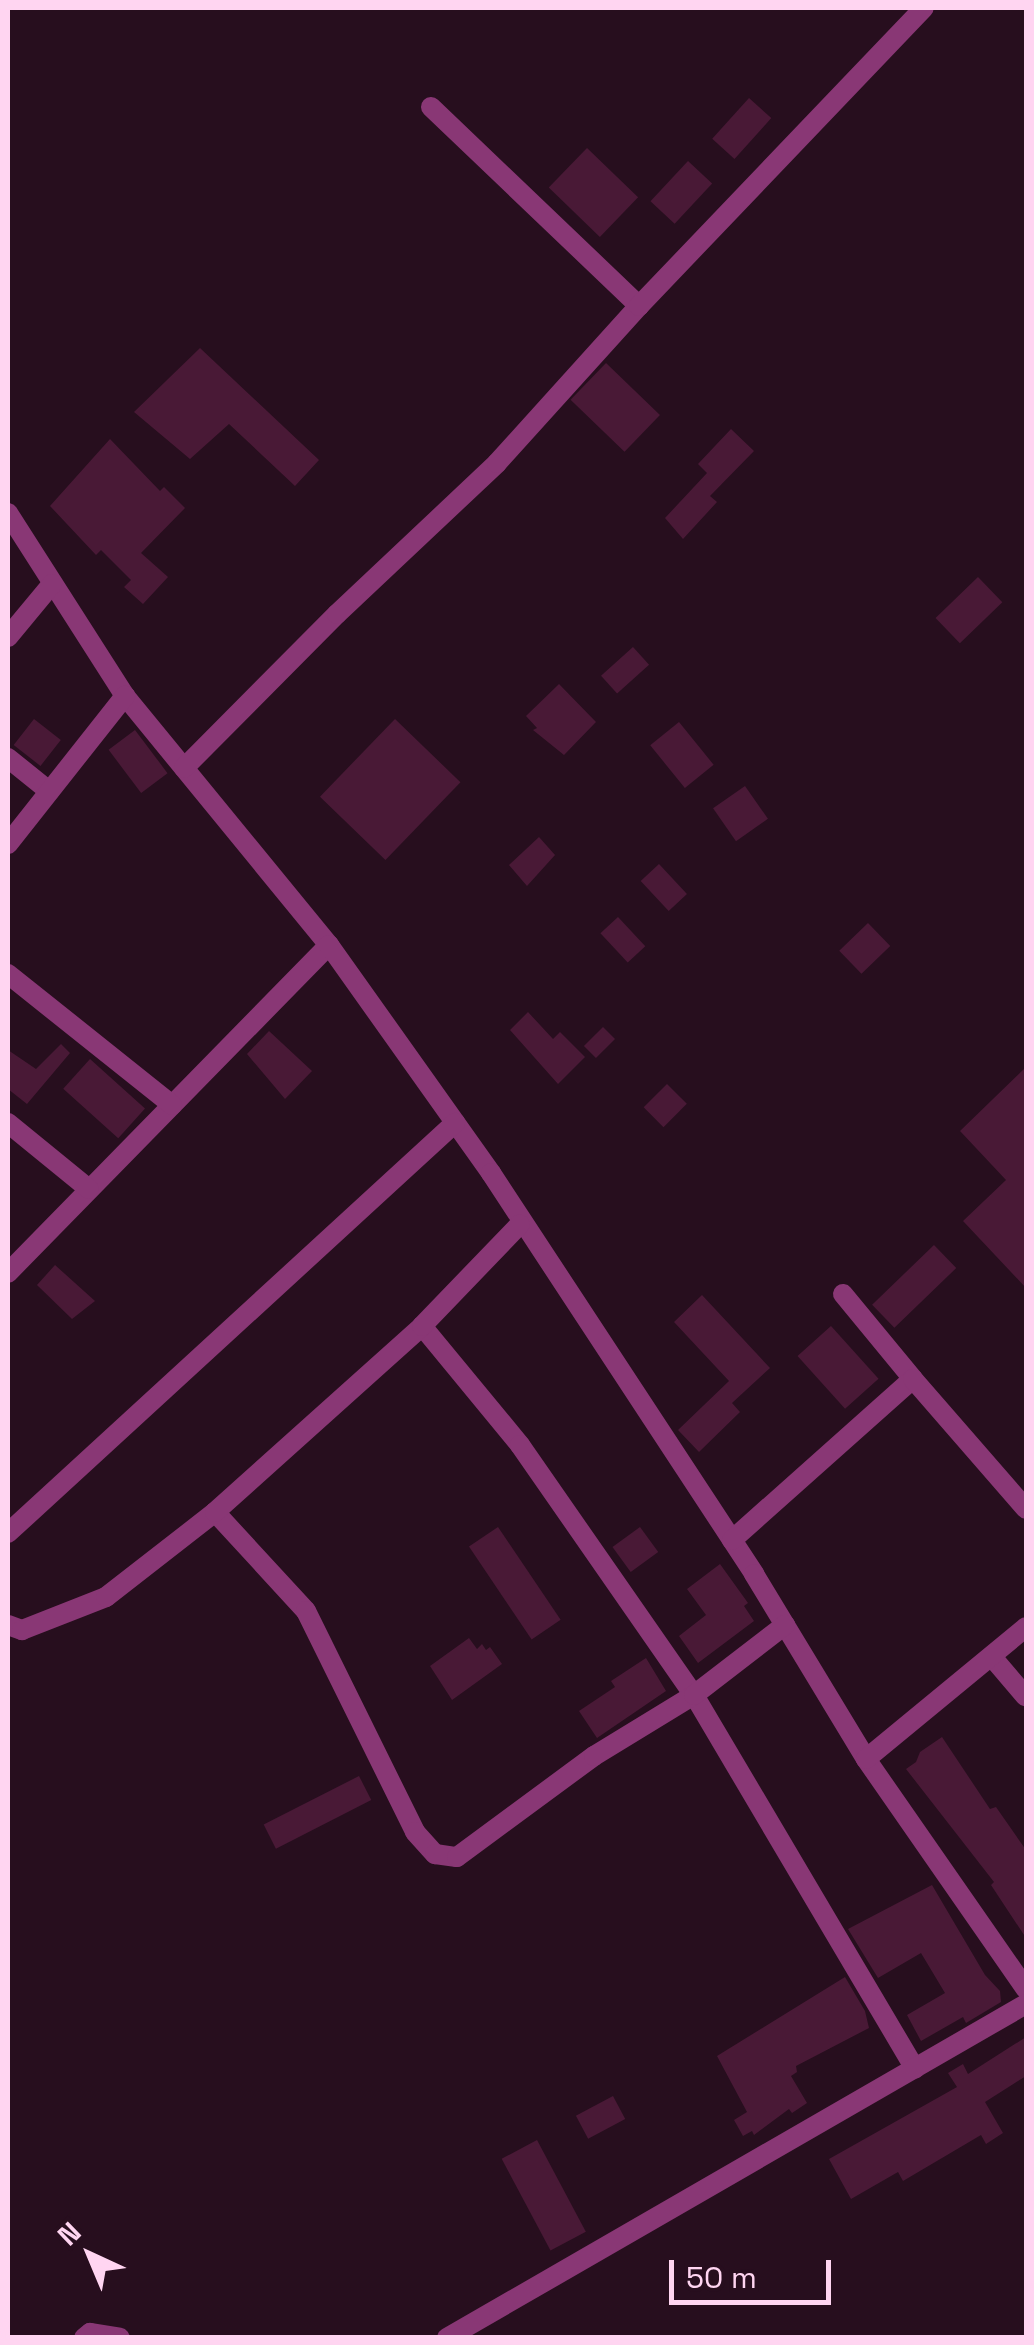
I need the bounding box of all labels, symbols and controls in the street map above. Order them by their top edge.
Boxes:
north arrow [40,2205,140,2305]
text: N [50,2214,88,2253]
scale bar [674,2240,836,2302]
text: 50 m [686,2258,757,2297]

